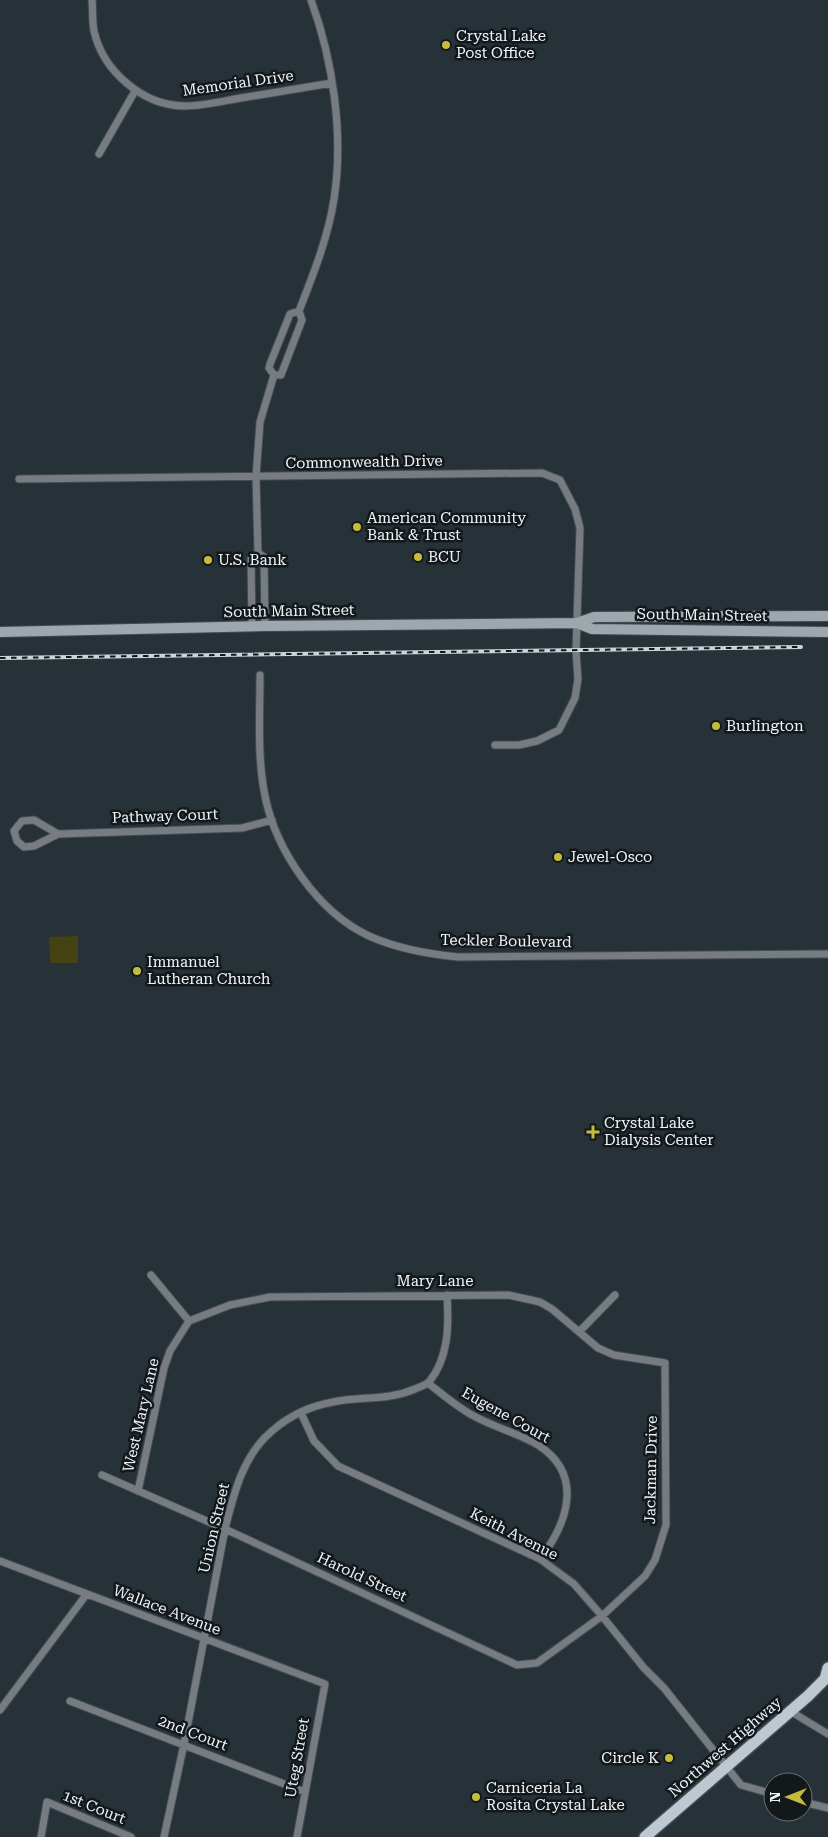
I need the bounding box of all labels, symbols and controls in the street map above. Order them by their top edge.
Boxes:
place label: Crystal Lake Post Office [456,27,546,62]
marker: Crystal Lake Post Office [440,39,452,51]
street label: Memorial Drive [181,66,295,100]
street label: Commonwealth Drive [285,452,443,472]
place label: American Community Bank & Trust [367,509,526,544]
marker: American Community Bank & Trust [351,521,363,533]
place label: BCU [428,548,461,566]
place label: U.S. Bank [218,551,287,569]
marker: BCU [412,551,424,563]
marker: U.S. Bank [202,554,214,566]
street label: South Main Street [223,601,355,621]
street label: South Main Street [636,605,768,625]
place label: Burlington [726,717,804,735]
marker: Burlington [710,720,722,732]
street label: Pathway Court [112,805,219,827]
place label: Jewel-Osco [568,848,652,866]
marker: Jewel-Osco [552,851,564,863]
street label: Teckler Boulevard [440,931,572,951]
place label: Immanuel Lutheran Church [147,953,271,988]
marker: Immanuel Lutheran Church [131,965,143,977]
place label: Crystal Lake Dialysis Center [604,1114,713,1149]
marker: Crystal Lake Dialysis Center [586,1125,600,1139]
street label: Mary Lane [397,1272,473,1290]
street label: West Mary Lane [119,1356,163,1474]
street label: Eugene Court [459,1383,554,1447]
street label: Jackman Drive [641,1416,661,1524]
street label: Union Street [195,1481,233,1575]
street label: Keith Avenue [467,1504,561,1564]
street label: Harold Street [314,1548,410,1606]
street label: Wallace Avenue [110,1581,224,1639]
street label: Northwest Highway [665,1693,785,1801]
street label: 2nd Court [156,1712,231,1755]
street label: Uteg Street [281,1716,313,1799]
place label: Circle K [601,1749,659,1767]
marker: Circle K [663,1752,675,1764]
north arrow [763,1772,813,1822]
place label: Carniceria La Rosita Crystal Lake [486,1779,625,1814]
street label: 1st Court [60,1786,128,1828]
marker: Carniceria La Rosita Crystal Lake [470,1791,482,1803]

